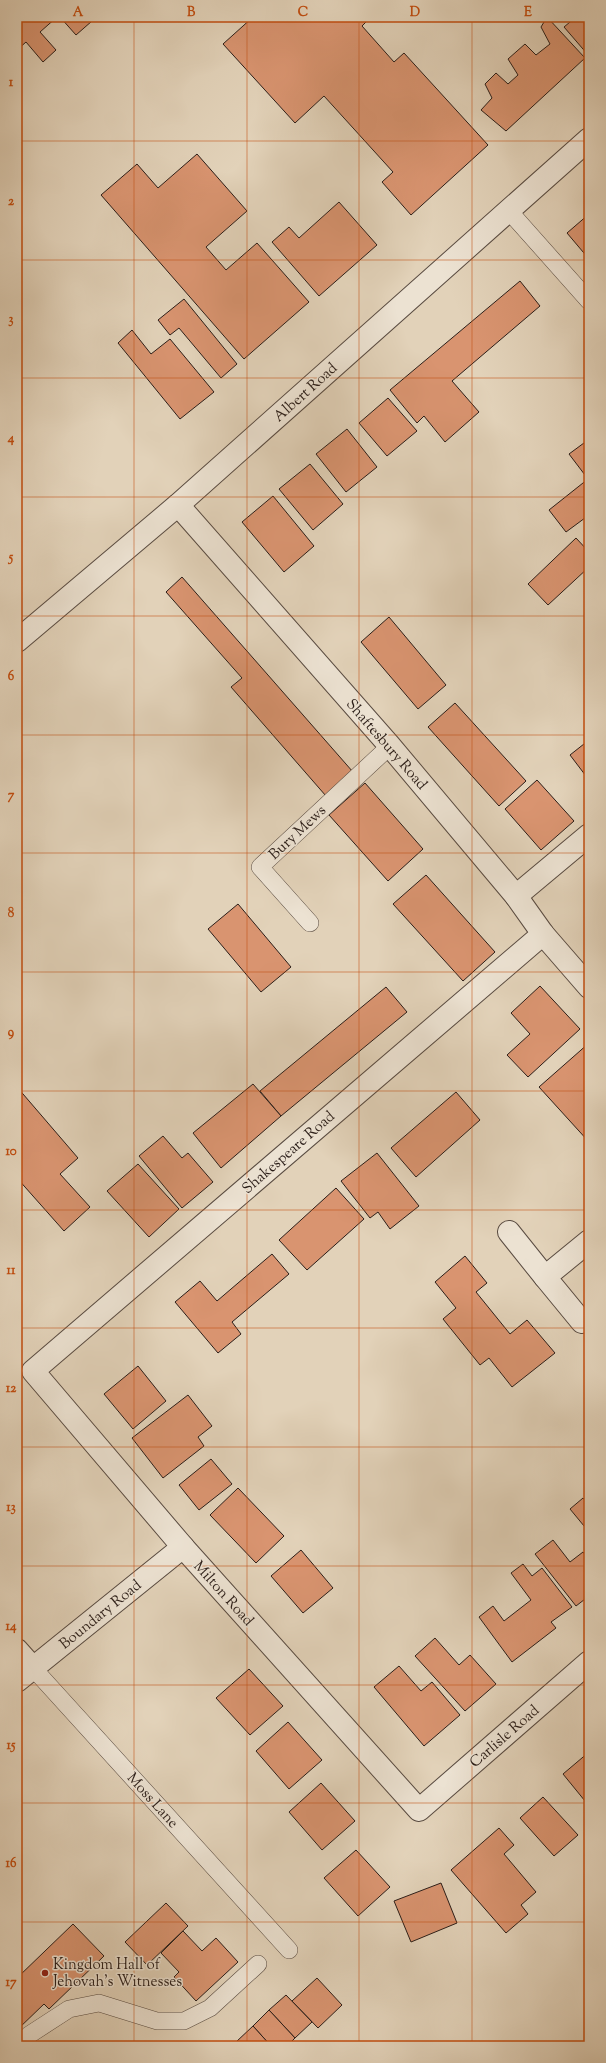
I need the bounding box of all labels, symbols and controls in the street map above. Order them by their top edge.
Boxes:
text: A [73,4,84,22]
text: B [187,4,196,22]
text: C [298,4,308,22]
text: D [410,4,420,22]
text: E [524,4,532,22]
text: 1 [9,74,14,92]
text: 2 [8,193,15,211]
text: 3 [8,311,14,329]
street label: Albert Road [269,358,343,427]
text: 4 [7,430,15,448]
text: 5 [8,549,14,567]
text: 6 [8,668,15,686]
street label: Shaftesbury Road [340,695,432,795]
text: 7 [8,787,15,805]
street label: Bury Mews [265,801,332,865]
text: 8 [8,905,15,923]
text: 9 [8,1024,15,1042]
street label: Shakespeare Road [238,1106,340,1199]
text: 10 [5,1143,17,1161]
text: 11 [7,1262,16,1280]
text: 12 [6,1380,17,1398]
text: 13 [6,1499,16,1517]
street label: Milton Road [188,1557,258,1632]
street label: Boundary Road [55,1575,147,1655]
text: 14 [6,1618,17,1636]
street label: Carlisle Road [465,1701,545,1773]
text: 15 [7,1737,16,1755]
street label: Moss Lane [121,1769,183,1833]
text: 16 [6,1855,17,1873]
place label: Kingdom Hall of Jehovah's Witnesses [52,1955,182,1993]
marker: Kingdom Hall of Jehovah's Witnesses [40,1968,50,1978]
text: 17 [6,1974,17,1992]

